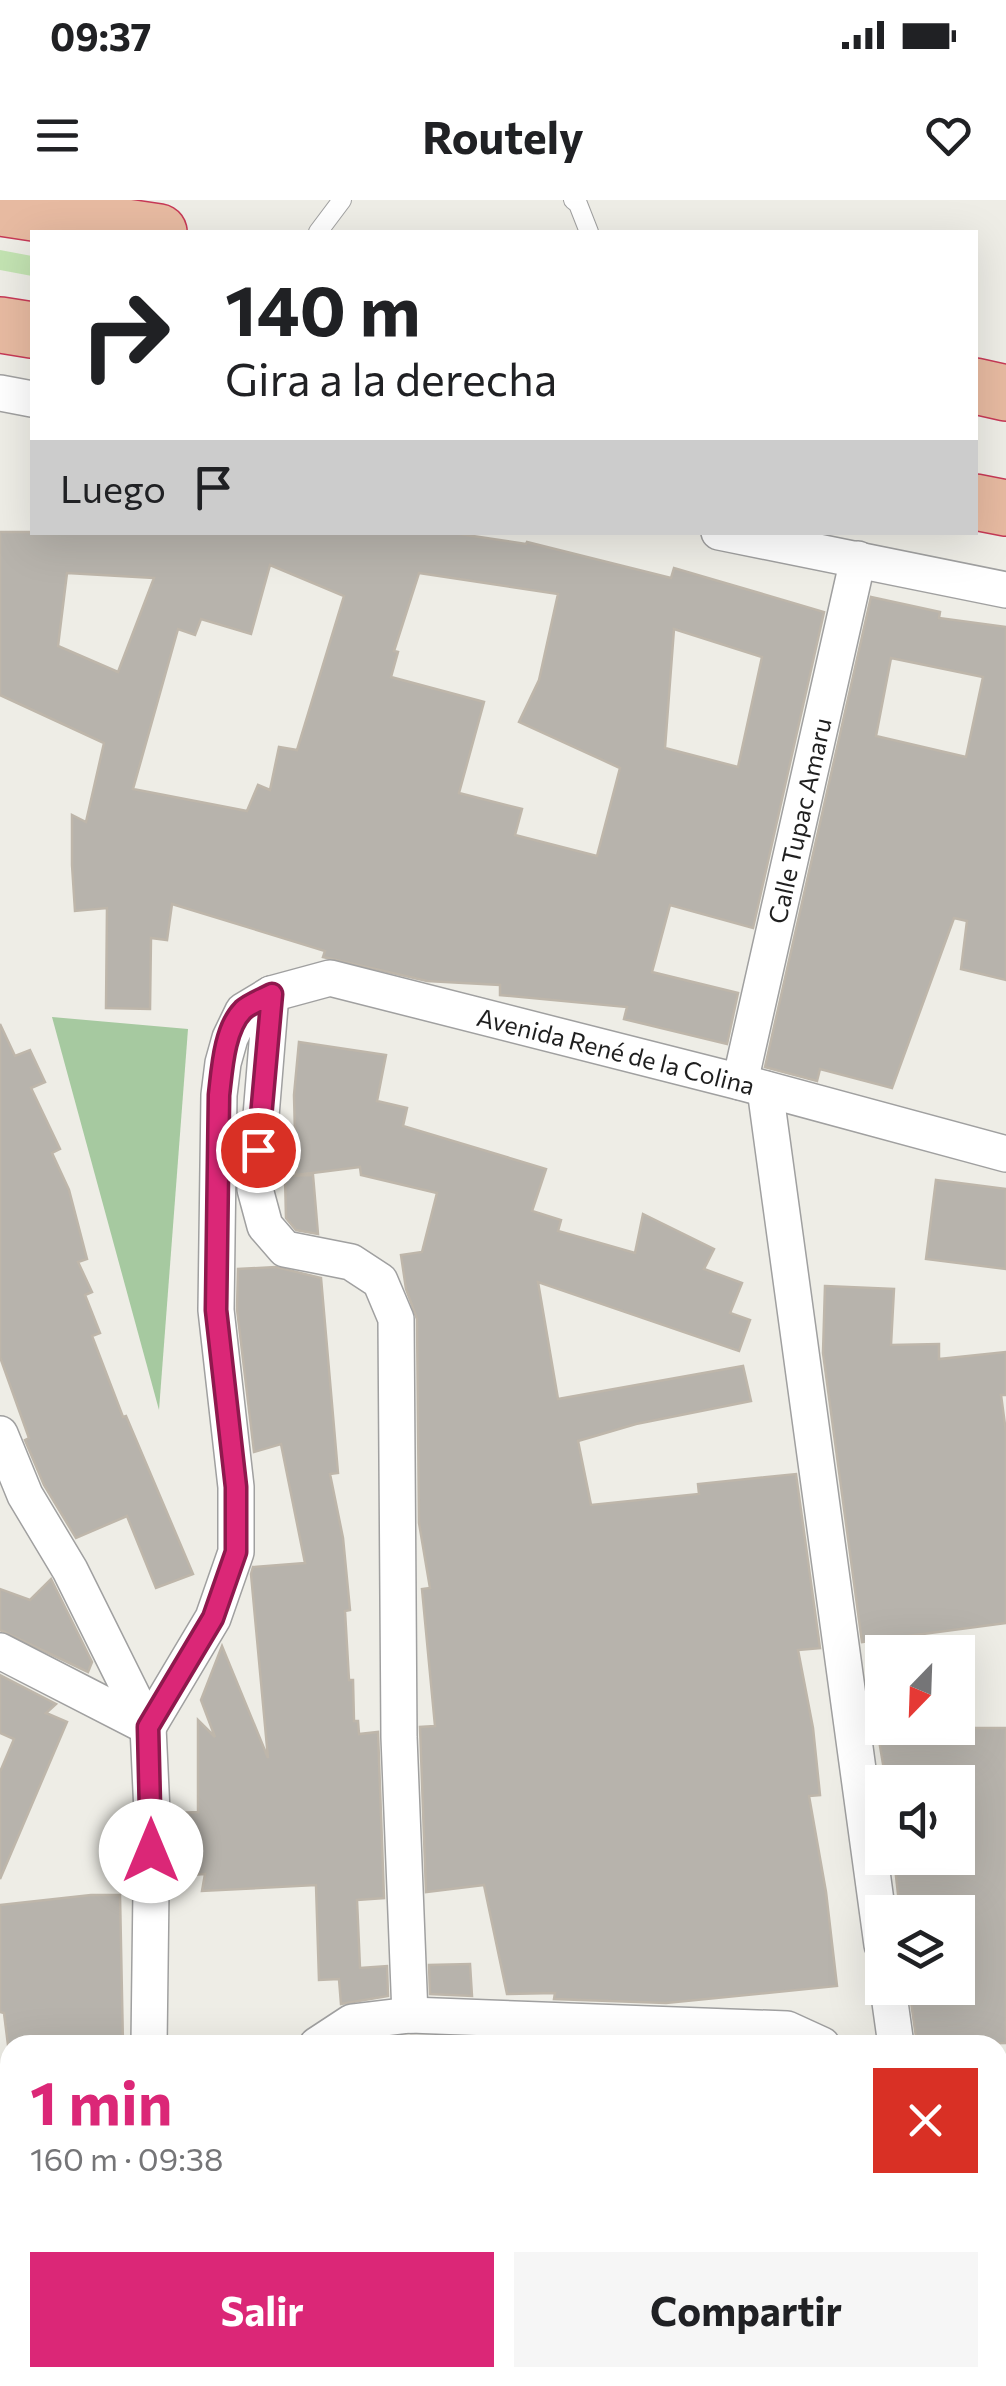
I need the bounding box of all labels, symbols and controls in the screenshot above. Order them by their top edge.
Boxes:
text: 09:37 [50,12,151,59]
icon: menu [30,108,85,163]
text: Routely [422,108,584,163]
icon: heart [921,108,976,163]
text: 140 m [225,265,421,350]
icon: right [60,270,190,400]
text: Gira a la derecha [225,350,557,405]
icon: arrive [186,460,241,515]
text: Luego [60,464,166,511]
street label: Calle Tupac Amaru [761,715,837,926]
street label: Avenida René de la Colina [474,1001,758,1100]
pin [216,1108,301,1193]
icon: arrive [231,1123,286,1178]
north arrow [865,1635,975,1745]
map controls [865,1635,975,2005]
button: sound [865,1765,975,1875]
position arrow [99,1799,203,1903]
button: layers [865,1895,975,2005]
text: 1 min [30,2064,172,2137]
button: close [873,2068,978,2173]
text: 160 m · 09:38 [30,2138,223,2178]
button: Salir [30,2252,494,2367]
button: Compartir [514,2252,978,2367]

